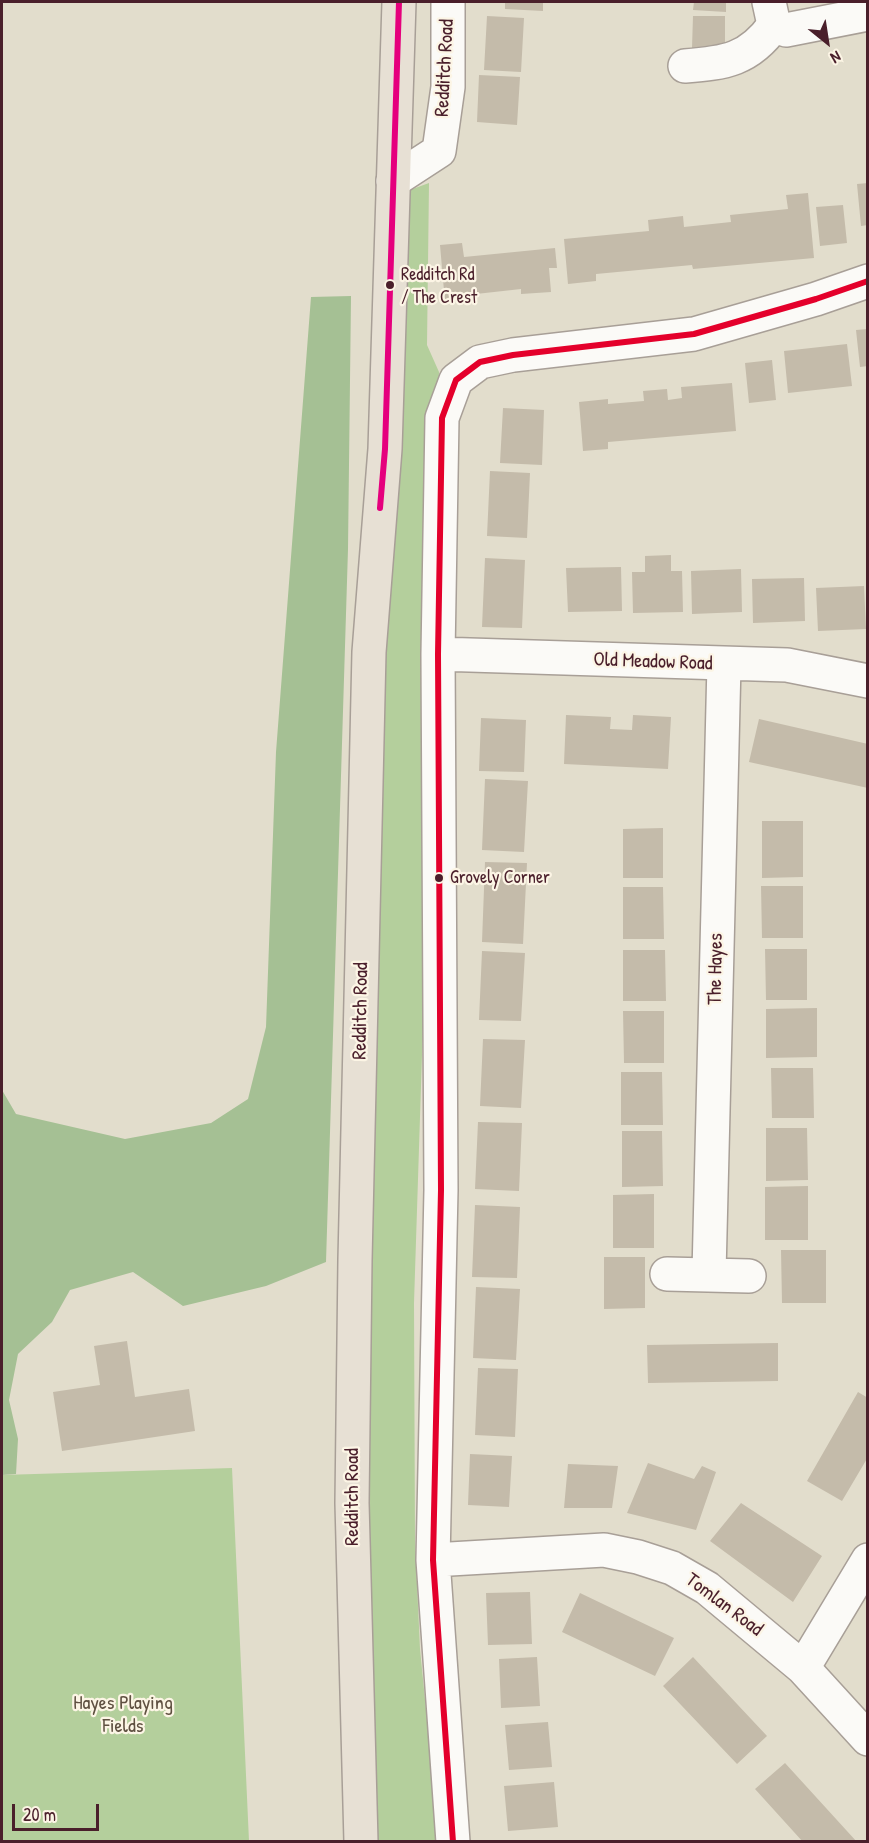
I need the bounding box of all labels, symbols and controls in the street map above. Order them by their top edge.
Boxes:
north arrow [797,12,857,72]
street label: Redditch Road [430,19,460,117]
text: N [827,46,845,69]
place label: Redditch Rd / The Crest [401,264,477,306]
marker: Redditch Rd / The Crest [384,279,396,291]
street label: Old Meadow Road [593,648,713,676]
place label: Grovely Corner [450,867,550,889]
marker: Grovely Corner [433,872,445,884]
street label: The Hayes [703,933,729,1005]
street label: Redditch Road [348,962,374,1060]
street label: Redditch Road [341,1448,365,1546]
street label: Tomlan Road [681,1568,767,1642]
park label: Hayes Playing Fields [73,1692,173,1739]
scale bar [15,1792,102,1830]
text: 20 m [23,1802,56,1827]

